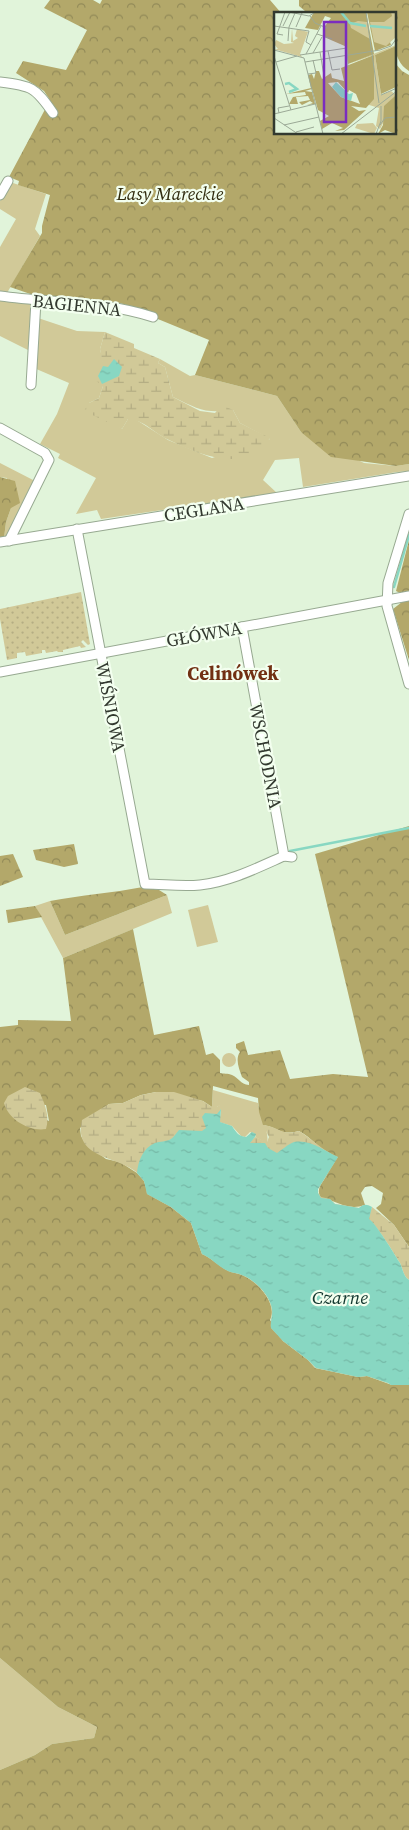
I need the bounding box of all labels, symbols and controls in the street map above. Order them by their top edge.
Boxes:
inset map [274,12,396,135]
park label: Lasy Mareckie [116,181,224,206]
street label: BAGIENNA [31,288,123,322]
street label: CEGLANA [162,490,246,528]
street label: GŁÓWNA [164,615,244,653]
street label: WIŚNIOWA [90,660,132,754]
district label: Celinówek [187,660,279,686]
street label: WSCHODNIA [243,701,289,811]
water label: Czarne [312,1284,368,1310]

